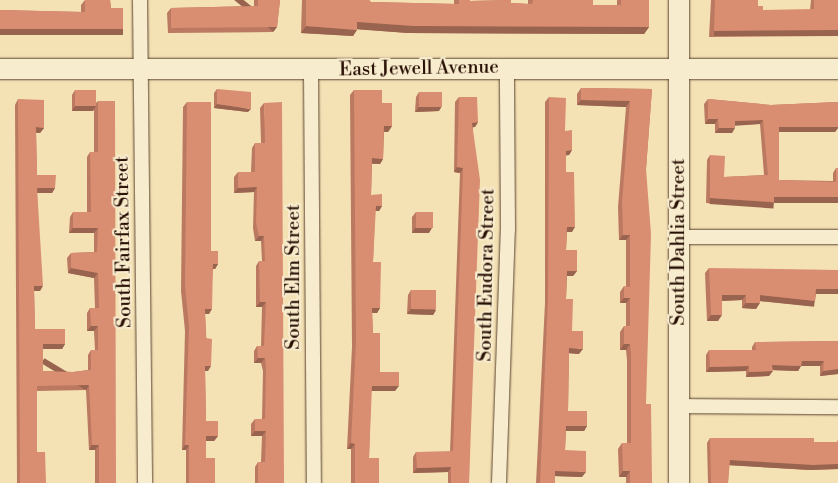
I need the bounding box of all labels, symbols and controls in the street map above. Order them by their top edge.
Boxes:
street label: East Jewell Avenue [339,56,499,82]
street label: South Fairfax Street [111,156,137,328]
street label: South Dahlia Street [668,158,690,326]
street label: South Eudora Street [474,188,500,362]
street label: South Elm Street [283,204,305,350]

